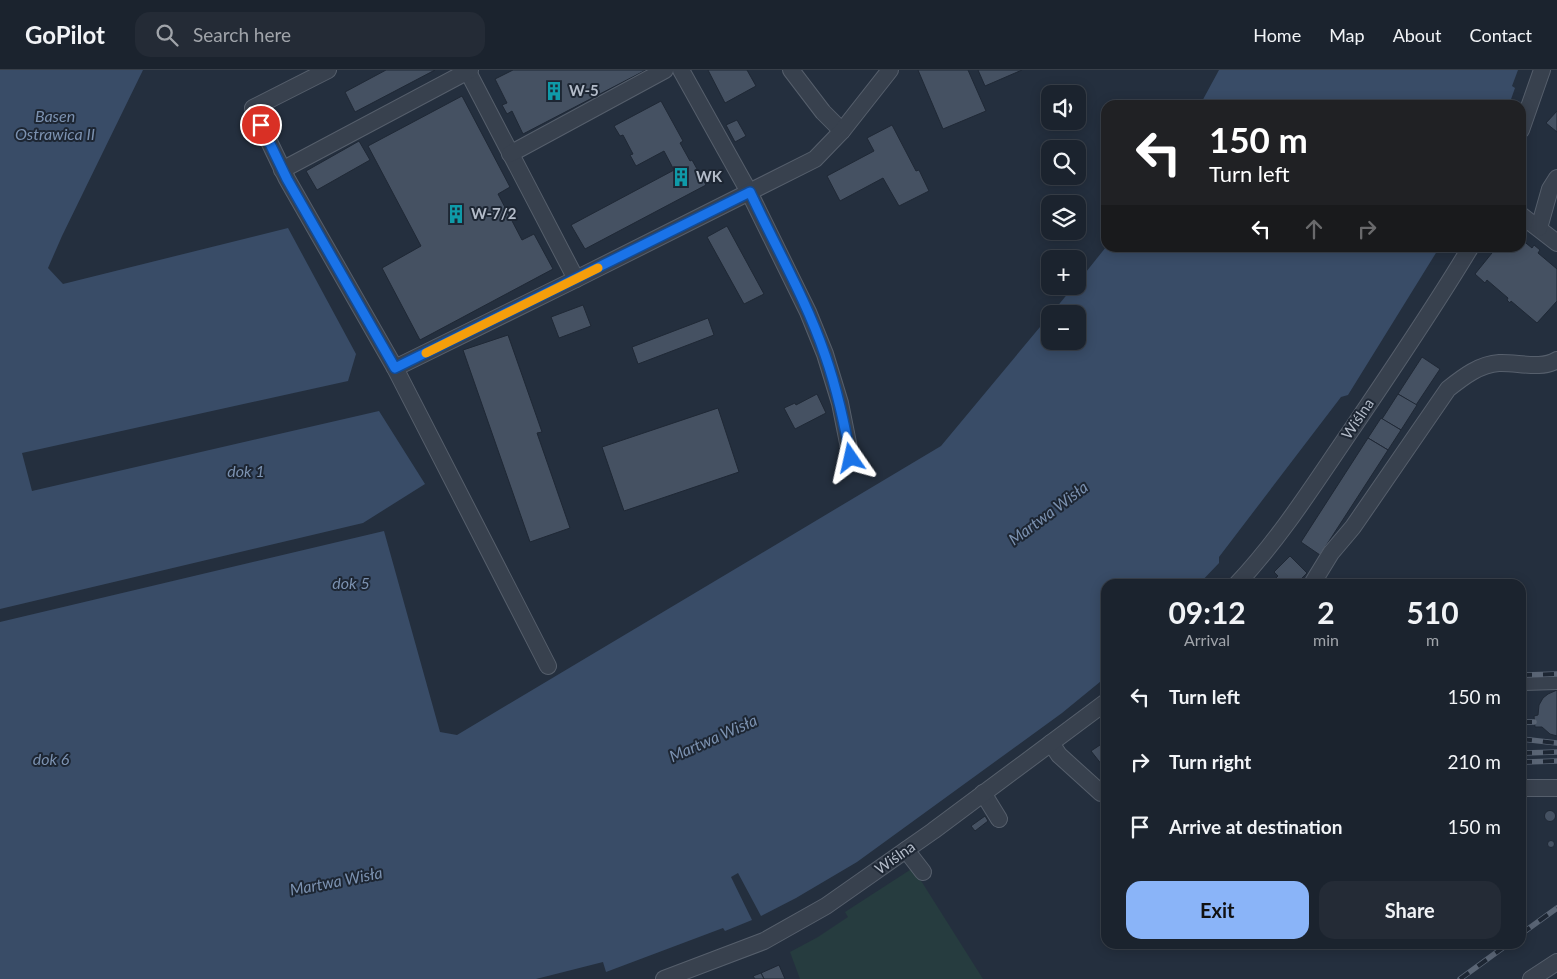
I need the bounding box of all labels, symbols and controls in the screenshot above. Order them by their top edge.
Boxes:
search box [135,12,485,57]
text: GoPilot [25,20,105,49]
icon: search [153,21,181,49]
text: Search here [193,23,291,46]
text: Home [1253,24,1301,46]
text: Map [1329,24,1365,46]
text: About [1393,24,1442,46]
text: Contact [1470,24,1532,46]
building icon: W-5 [543,80,565,102]
place label: W-5 [569,81,599,99]
map controls [1041,85,1086,350]
button: sound [1041,85,1086,130]
pin [240,104,282,146]
water label: Basen Ostrawica II [15,106,95,143]
icon: arrive [247,111,275,139]
text: 150 m [1209,118,1308,160]
icon: left [1126,120,1191,185]
button: search [1041,140,1086,185]
text: Turn left [1209,160,1290,187]
building icon: WK [670,166,692,188]
place label: WK [696,167,723,185]
button: layers [1041,195,1086,240]
building icon: W-7/2 [445,203,467,225]
place label: W-7/2 [471,204,517,222]
icon: left [1247,215,1275,243]
icon: ahead [1300,215,1328,243]
icon: right [1353,215,1381,243]
button: + [1041,250,1086,295]
button: − [1041,305,1086,350]
street label: Wiślna [1337,395,1377,442]
position arrow [824,431,876,483]
water label: dok 1 [227,461,265,480]
water label: Martwa Wisła [1004,477,1091,549]
water label: dok 5 [332,573,370,592]
text: 09:12 [1168,594,1246,630]
text: 2 [1317,594,1335,630]
text: 510 [1406,594,1459,630]
text: Arrival [1184,630,1230,649]
text: min [1313,630,1339,649]
text: m [1426,630,1439,649]
icon: left [1126,683,1154,711]
text: Turn left [1169,685,1240,708]
text: 150 m [1447,685,1501,708]
water label: Martwa Wisła [666,710,760,765]
icon: right [1126,748,1154,776]
water label: dok 6 [33,749,70,768]
text: Turn right [1169,750,1251,773]
text: 210 m [1447,750,1501,773]
icon: arrive [1126,813,1154,841]
text: Arrive at destination [1169,815,1342,838]
text: 150 m [1447,815,1501,838]
street label: Wiślna [871,837,918,877]
water label: Martwa Wisła [288,862,384,899]
button: Exit [1126,881,1309,939]
button: Share [1319,881,1501,939]

